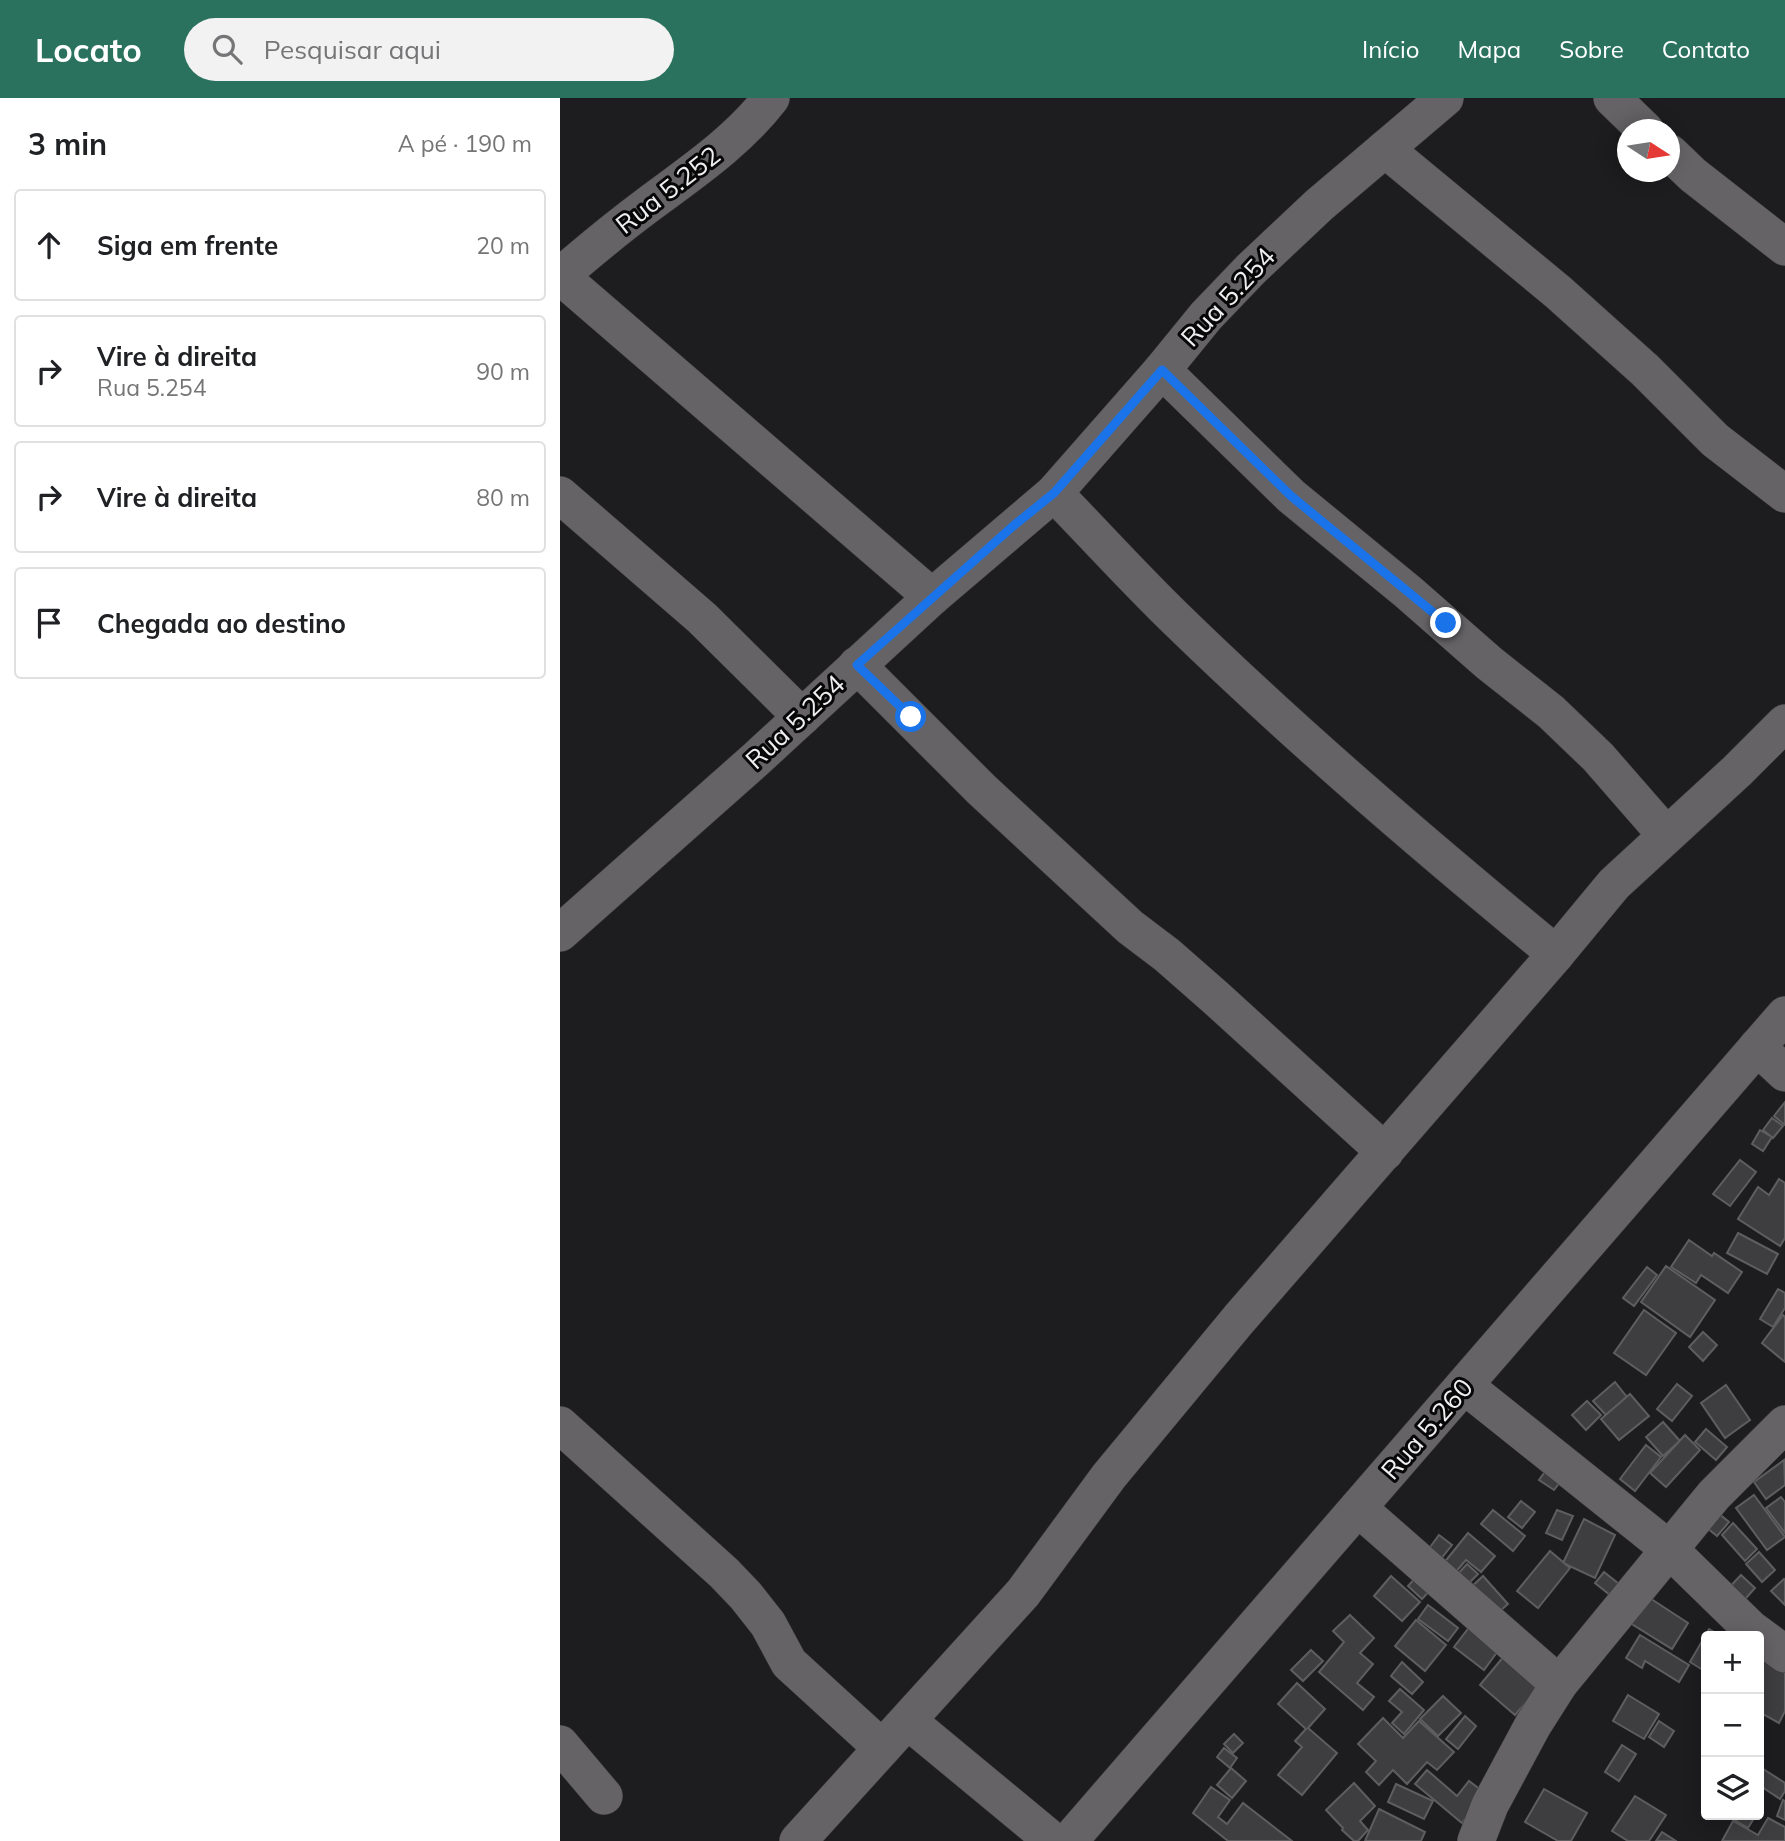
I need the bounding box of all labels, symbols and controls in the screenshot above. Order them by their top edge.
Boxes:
search box [184,18,674,81]
text: Locato [35,29,142,70]
icon: search [208,30,246,68]
text: Pesquisar aqui [264,33,441,66]
text: Início [1362,34,1419,64]
text: Mapa [1457,34,1521,64]
text: Sobre [1559,34,1624,64]
text: Contato [1662,34,1750,64]
north arrow [1617,119,1680,182]
text: 3 min [28,125,107,163]
text: A pé · 190 m [398,129,532,158]
street label: Rua 5.252 [609,139,727,241]
icon: ahead [30,226,68,264]
text: Siga em frente [97,229,278,262]
text: 20 m [476,231,530,260]
street label: Rua 5.254 [1173,240,1282,353]
text: Vire à direita [97,340,257,373]
icon: right [30,352,68,390]
text: 90 m [476,357,530,386]
text: Rua 5.254 [97,373,206,402]
icon: right [30,478,68,516]
text: Vire à direita [97,481,257,514]
text: 80 m [476,483,530,512]
icon: arrive [30,604,68,642]
text: Chegada ao destino [97,607,346,640]
route end [1430,607,1461,638]
street label: Rua 5.254 [738,667,851,776]
route start [895,701,926,732]
street label: Rua 5.260 [1374,1371,1480,1486]
map controls [1701,1631,1764,1820]
button: + [1701,1631,1764,1694]
button: − [1701,1694,1764,1757]
button: layers [1701,1757,1764,1820]

